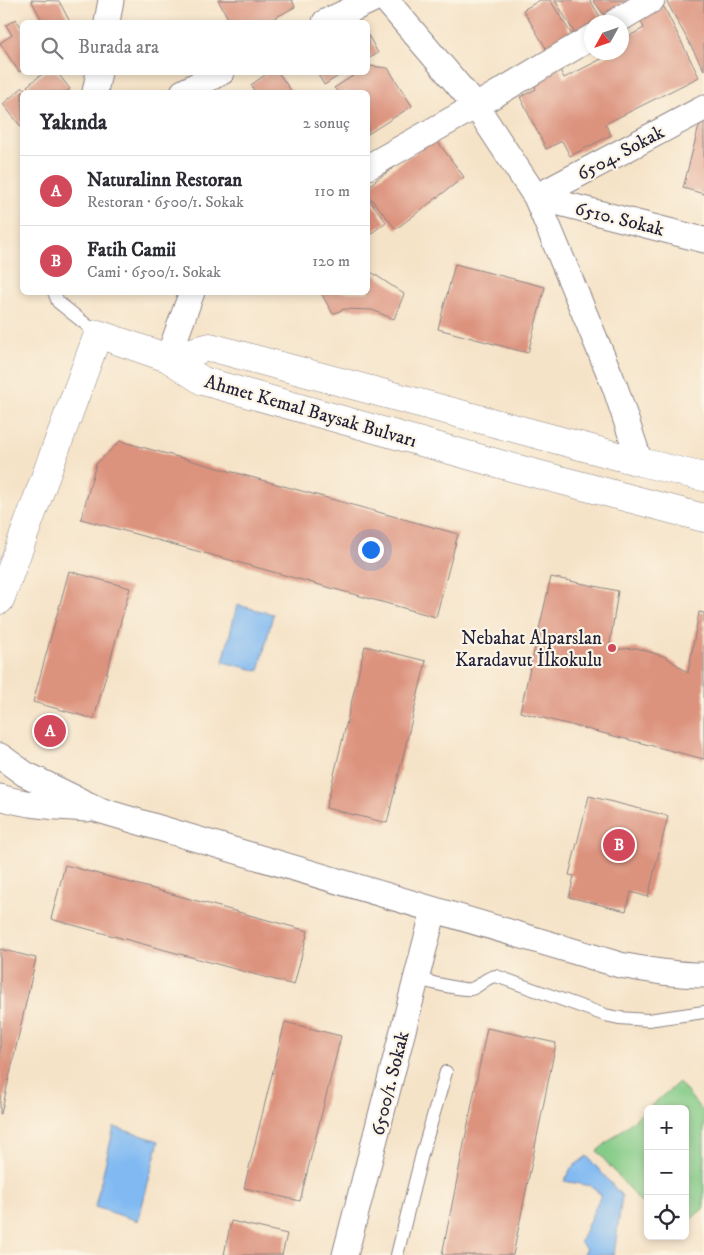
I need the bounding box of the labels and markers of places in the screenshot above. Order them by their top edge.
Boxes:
place label: Nebahat Alparslan Karadavut İlkokulu [455,627,602,672]
marker: Nebahat Alparslan Karadavut İlkokulu [606,642,618,654]
pin: A [34,712,66,750]
pin: B [603,826,635,864]

